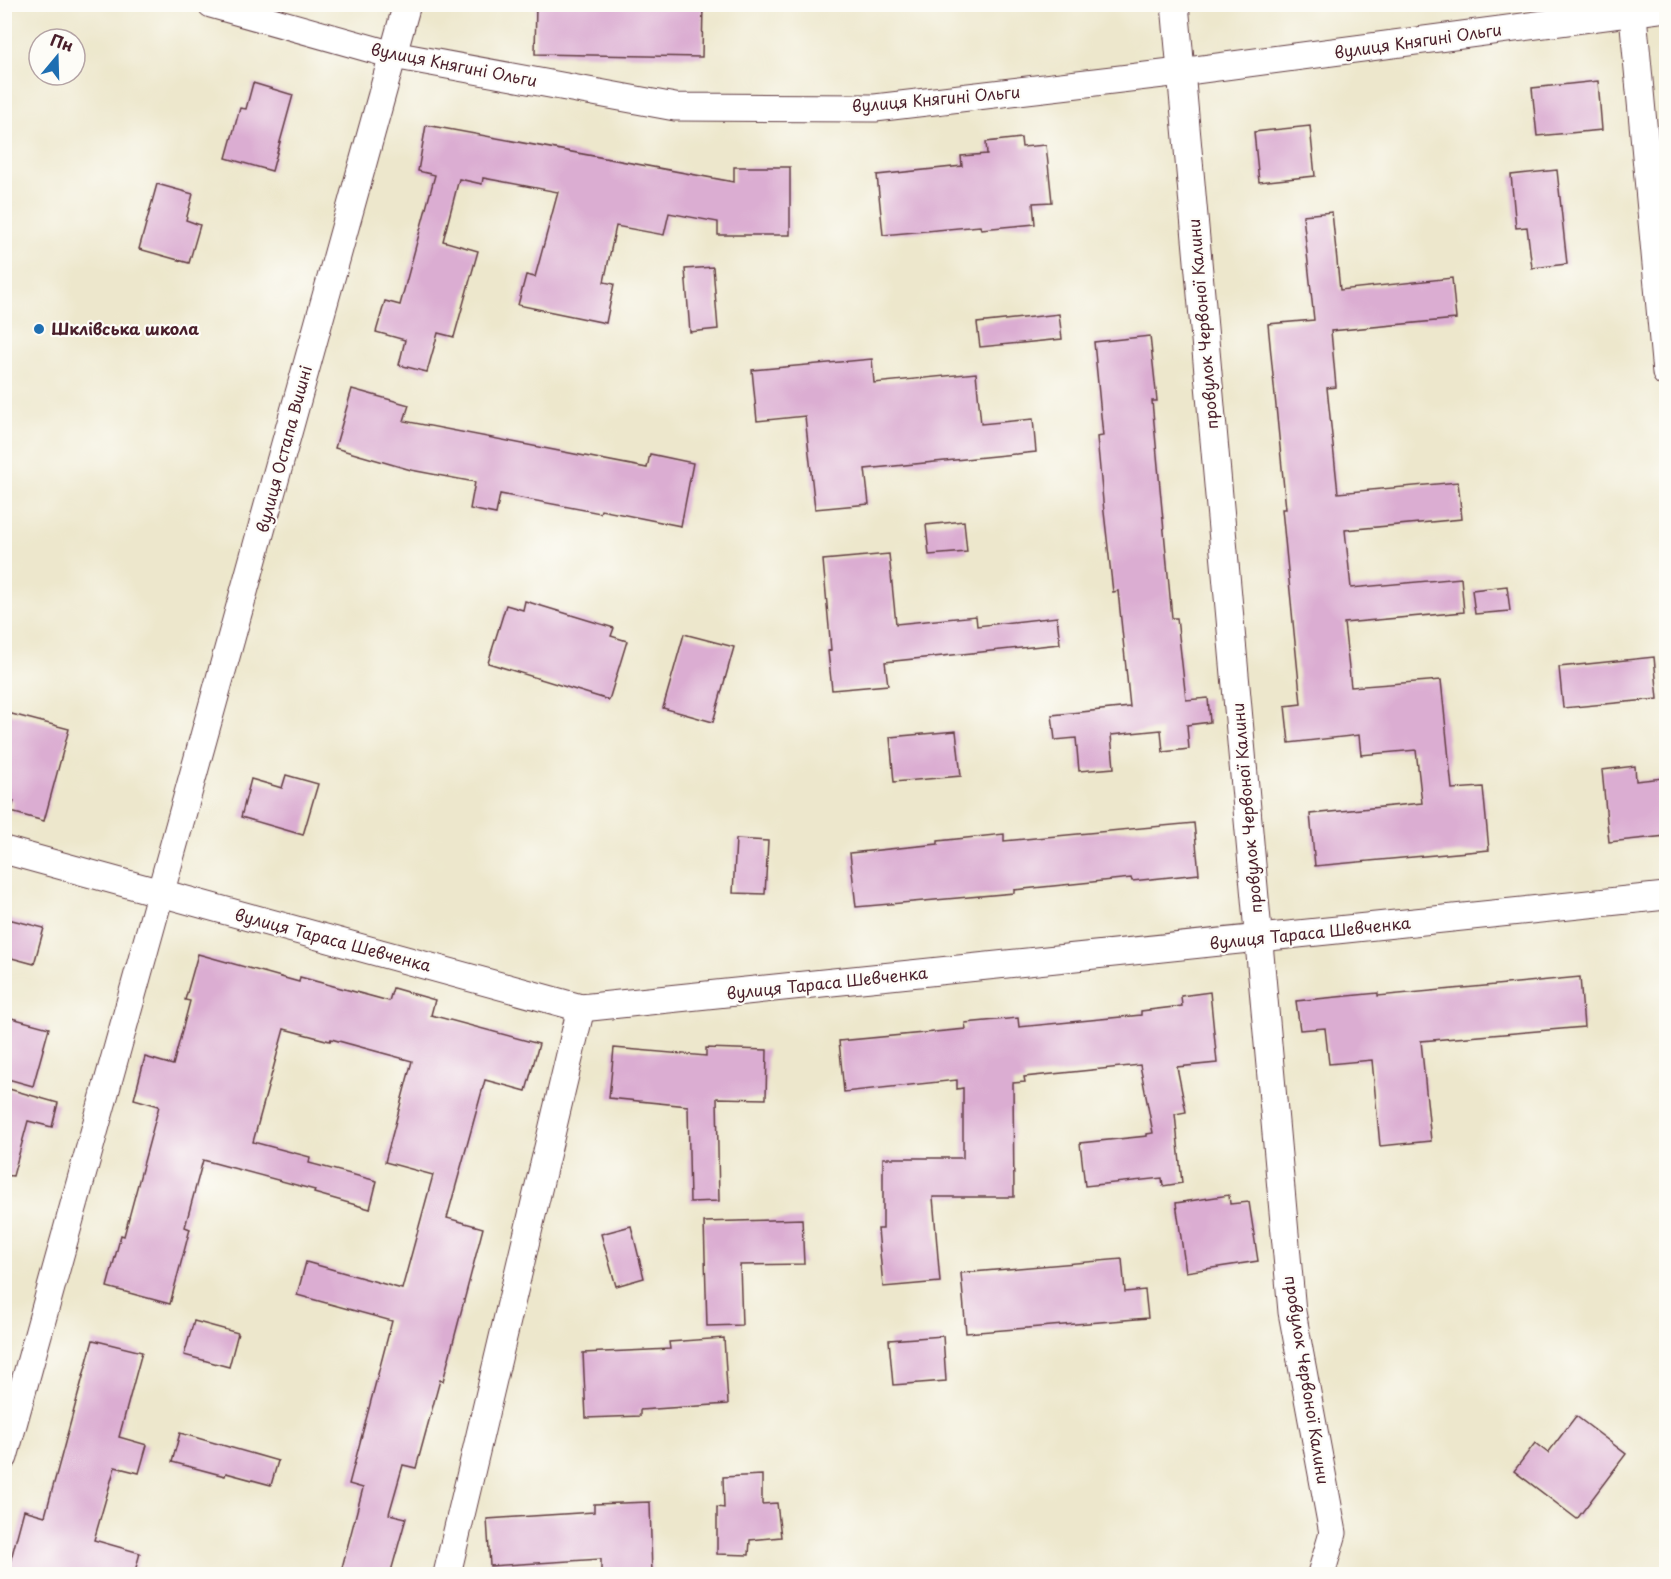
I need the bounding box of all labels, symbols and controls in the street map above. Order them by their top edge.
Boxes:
street label: вулиця Княгині Ольги [1333,16,1503,64]
north arrow [27,27,87,87]
text: Пн [47,27,77,57]
street label: вулиця Княгині Ольги [369,36,539,92]
street label: вулиця Княгині Ольги [851,79,1021,117]
street label: провулок Червоної Калини [1181,218,1223,430]
place label: Шклівська школа [51,316,199,340]
marker: Шклівська школа [32,322,46,336]
street label: вулиця Остапа Вишні [249,363,317,535]
street label: провулок Червоної Калини [1225,702,1267,914]
street label: вулиця Тараса Шевченка [233,901,434,977]
street label: вулиця Тараса Шевченка [1208,910,1412,955]
street label: вулиця Тараса Шевченка [725,960,929,1005]
street label: провулок Червоної Калини [1280,1274,1336,1486]

